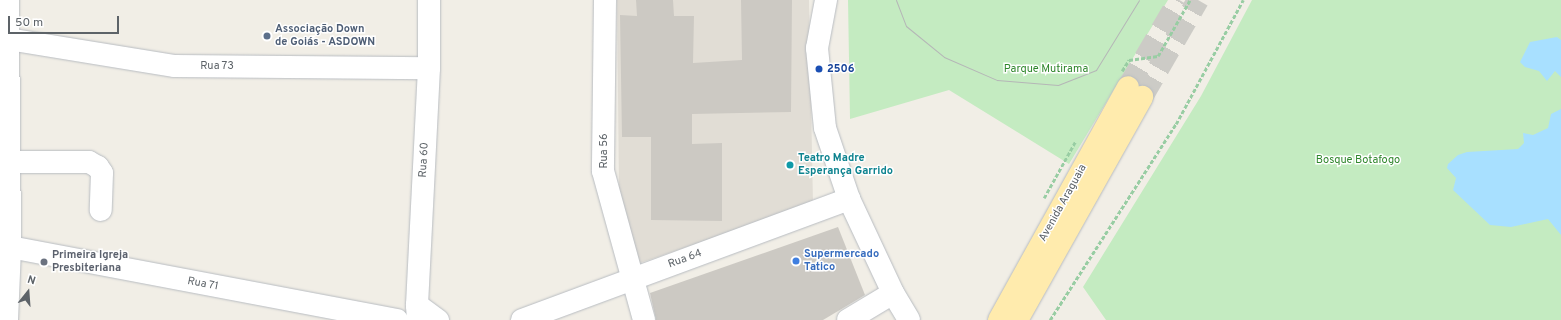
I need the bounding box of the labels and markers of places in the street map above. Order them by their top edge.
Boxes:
place label: Associação Down de Goiás - ASDOWN [275,23,376,49]
marker: Associação Down de Goiás - ASDOWN [262,31,272,41]
place label: 2506 [827,62,854,76]
marker: 2506 [814,64,824,74]
place label: Teatro Madre Esperança Garrido [798,152,893,178]
marker: Teatro Madre Esperança Garrido [785,160,795,170]
place label: Supermercado Tatico [804,248,879,274]
place label: Primeira Igreja Presbiteriana [52,249,128,275]
marker: Supermercado Tatico [791,256,801,266]
marker: Primeira Igreja Presbiteriana [39,257,49,267]

